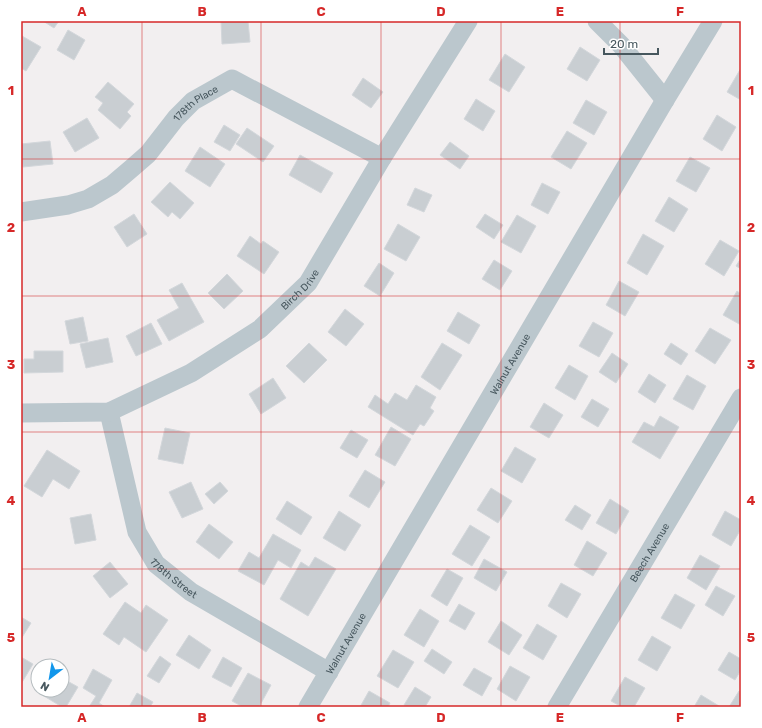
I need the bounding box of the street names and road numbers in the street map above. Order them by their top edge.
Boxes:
street label: 178th Place [171,83,221,124]
street label: Birch Drive [279,267,322,313]
street label: Walnut Avenue [488,331,533,397]
street label: Beech Avenue [628,521,672,585]
street label: 178th Street [147,556,199,601]
street label: Walnut Avenue [324,611,369,677]

